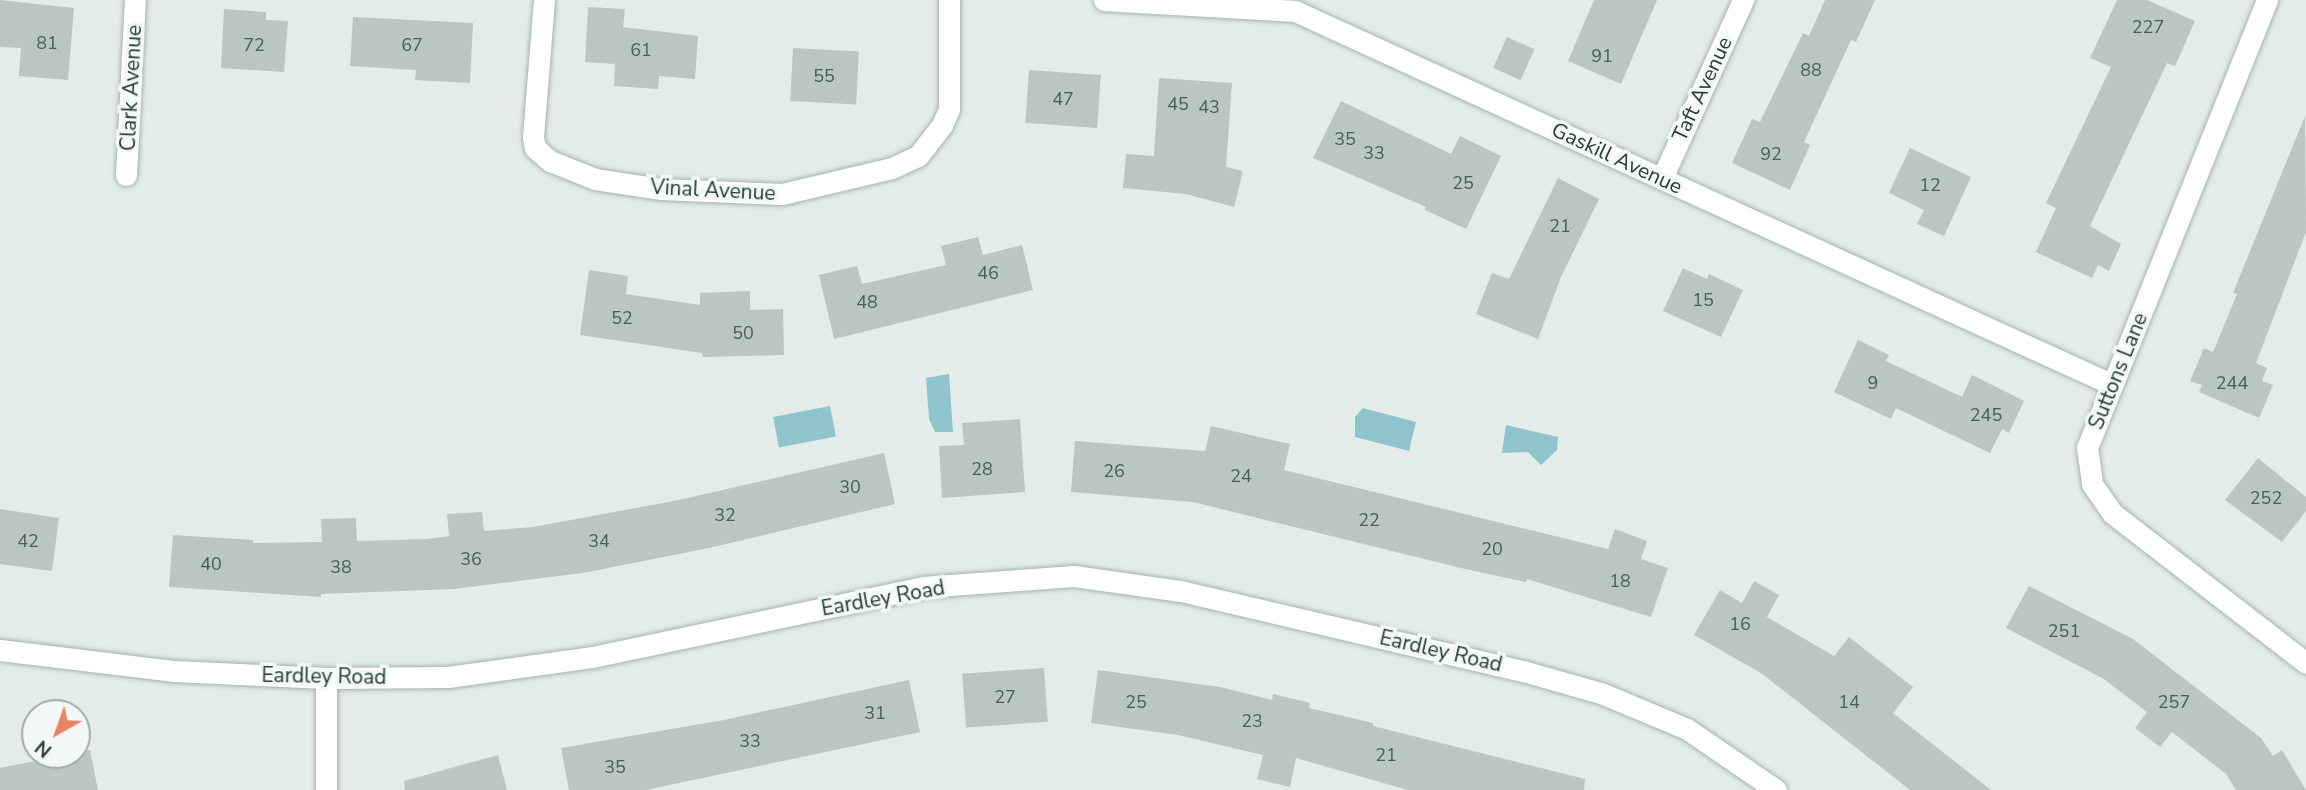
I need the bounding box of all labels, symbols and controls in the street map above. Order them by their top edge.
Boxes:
house number: 227 [2132,16,2164,38]
street label: Clark Avenue [115,24,147,152]
house number: 81 [36,32,58,54]
street label: Taft Avenue [1667,33,1737,145]
house number: 72 [243,34,265,56]
house number: 67 [401,34,423,56]
house number: 61 [630,39,652,61]
house number: 91 [1591,45,1613,67]
house number: 88 [1800,59,1822,81]
house number: 55 [813,65,835,87]
house number: 47 [1052,88,1074,110]
house number: 45 [1167,93,1189,115]
house number: 43 [1198,96,1220,118]
street label: Gaskill Avenue [1548,117,1686,199]
house number: 35 [1334,128,1356,150]
house number: 33 [1363,142,1385,164]
house number: 92 [1760,143,1782,165]
house number: 25 [1452,172,1474,194]
street label: Vinal Avenue [650,174,776,206]
house number: 12 [1919,174,1941,196]
house number: 21 [1549,215,1571,237]
house number: 46 [977,262,999,284]
house number: 15 [1692,289,1714,311]
house number: 48 [856,291,878,313]
house number: 52 [611,307,633,329]
street label: Suttons Lane [2083,309,2153,433]
house number: 50 [732,322,754,344]
house number: 9 [1868,372,1878,394]
house number: 244 [2216,372,2248,394]
house number: 245 [1970,404,2002,426]
house number: 28 [971,458,993,480]
house number: 26 [1103,460,1125,482]
house number: 24 [1230,465,1252,487]
house number: 30 [839,476,861,498]
house number: 252 [2250,487,2282,509]
house number: 32 [714,504,736,526]
house number: 22 [1358,509,1380,531]
house number: 42 [17,530,39,552]
house number: 34 [588,530,610,552]
house number: 20 [1481,538,1503,560]
house number: 36 [460,548,482,570]
house number: 40 [200,553,222,575]
house number: 38 [330,556,352,578]
house number: 18 [1609,570,1631,592]
street label: Eardley Road [819,575,947,621]
house number: 16 [1729,613,1751,635]
house number: 251 [2048,620,2080,642]
street label: Eardley Road [1377,625,1505,677]
street label: Eardley Road [261,662,387,690]
house number: 27 [994,686,1016,708]
house number: 25 [1125,691,1147,713]
house number: 14 [1838,691,1860,713]
house number: 257 [2158,691,2190,713]
north arrow [21,699,91,769]
house number: 31 [864,702,886,724]
house number: 23 [1241,710,1263,732]
house number: 33 [739,730,761,752]
text: N [30,734,58,763]
house number: 21 [1375,744,1397,766]
house number: 35 [604,756,626,778]

